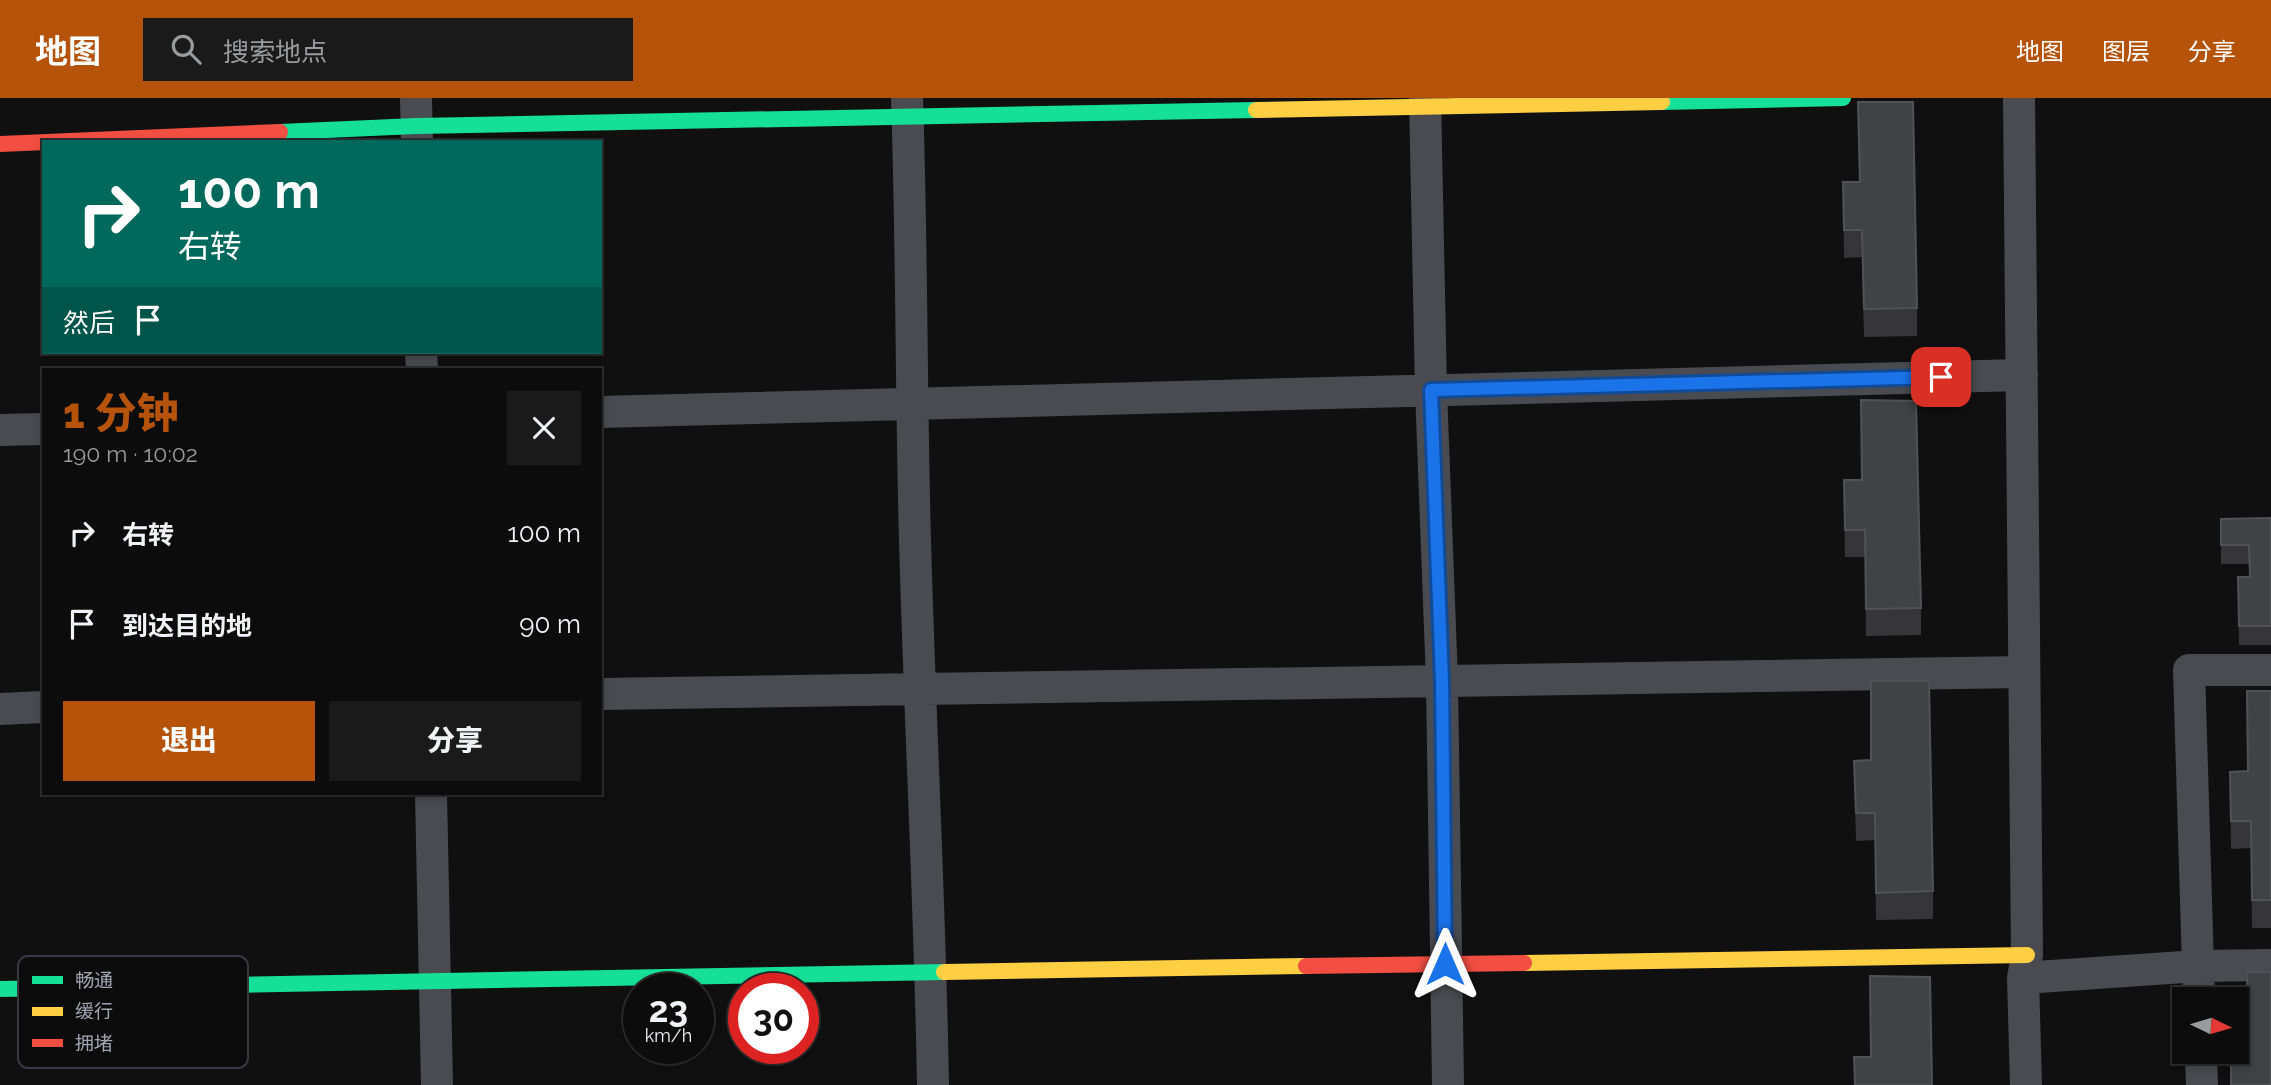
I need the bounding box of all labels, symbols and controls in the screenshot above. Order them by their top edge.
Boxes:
search box [143,18,633,81]
icon: search [167,30,205,68]
text: 地图 [35,32,101,71]
text: 搜索地点 [223,37,327,67]
text: 地图 [2016,37,2064,66]
text: 图层 [2102,37,2150,66]
text: 分享 [2188,37,2236,66]
text: 100 m [178,162,320,219]
icon: right [63,168,154,259]
text: 右转 [178,228,242,265]
icon: arrive [129,301,167,339]
text: 然后 [63,308,115,338]
pin [1911,347,1971,407]
icon: arrive [1922,358,1960,396]
text: 1 分钟 [63,389,179,438]
button: close [507,391,581,465]
text: 190 m · 10:02 [63,440,198,467]
icon: right [63,514,101,552]
text: 100 m [508,518,581,548]
text: 右转 [122,520,174,550]
icon: arrive [63,605,101,643]
text: 90 m [519,609,581,639]
text: 到达目的地 [122,611,252,641]
button: 退出 [63,701,315,781]
button: 分享 [329,701,581,781]
position arrow [1408,927,1482,1001]
legend [18,956,248,1068]
text: 畅通 [75,969,113,991]
speed limit sign: 30 [728,973,819,1064]
north arrow [2172,987,2249,1064]
map controls [2172,987,2249,1064]
text: 23 [649,989,688,1030]
text: 缓行 [75,1000,113,1022]
text: km/h [645,1025,692,1046]
text: 拥堵 [75,1032,113,1054]

